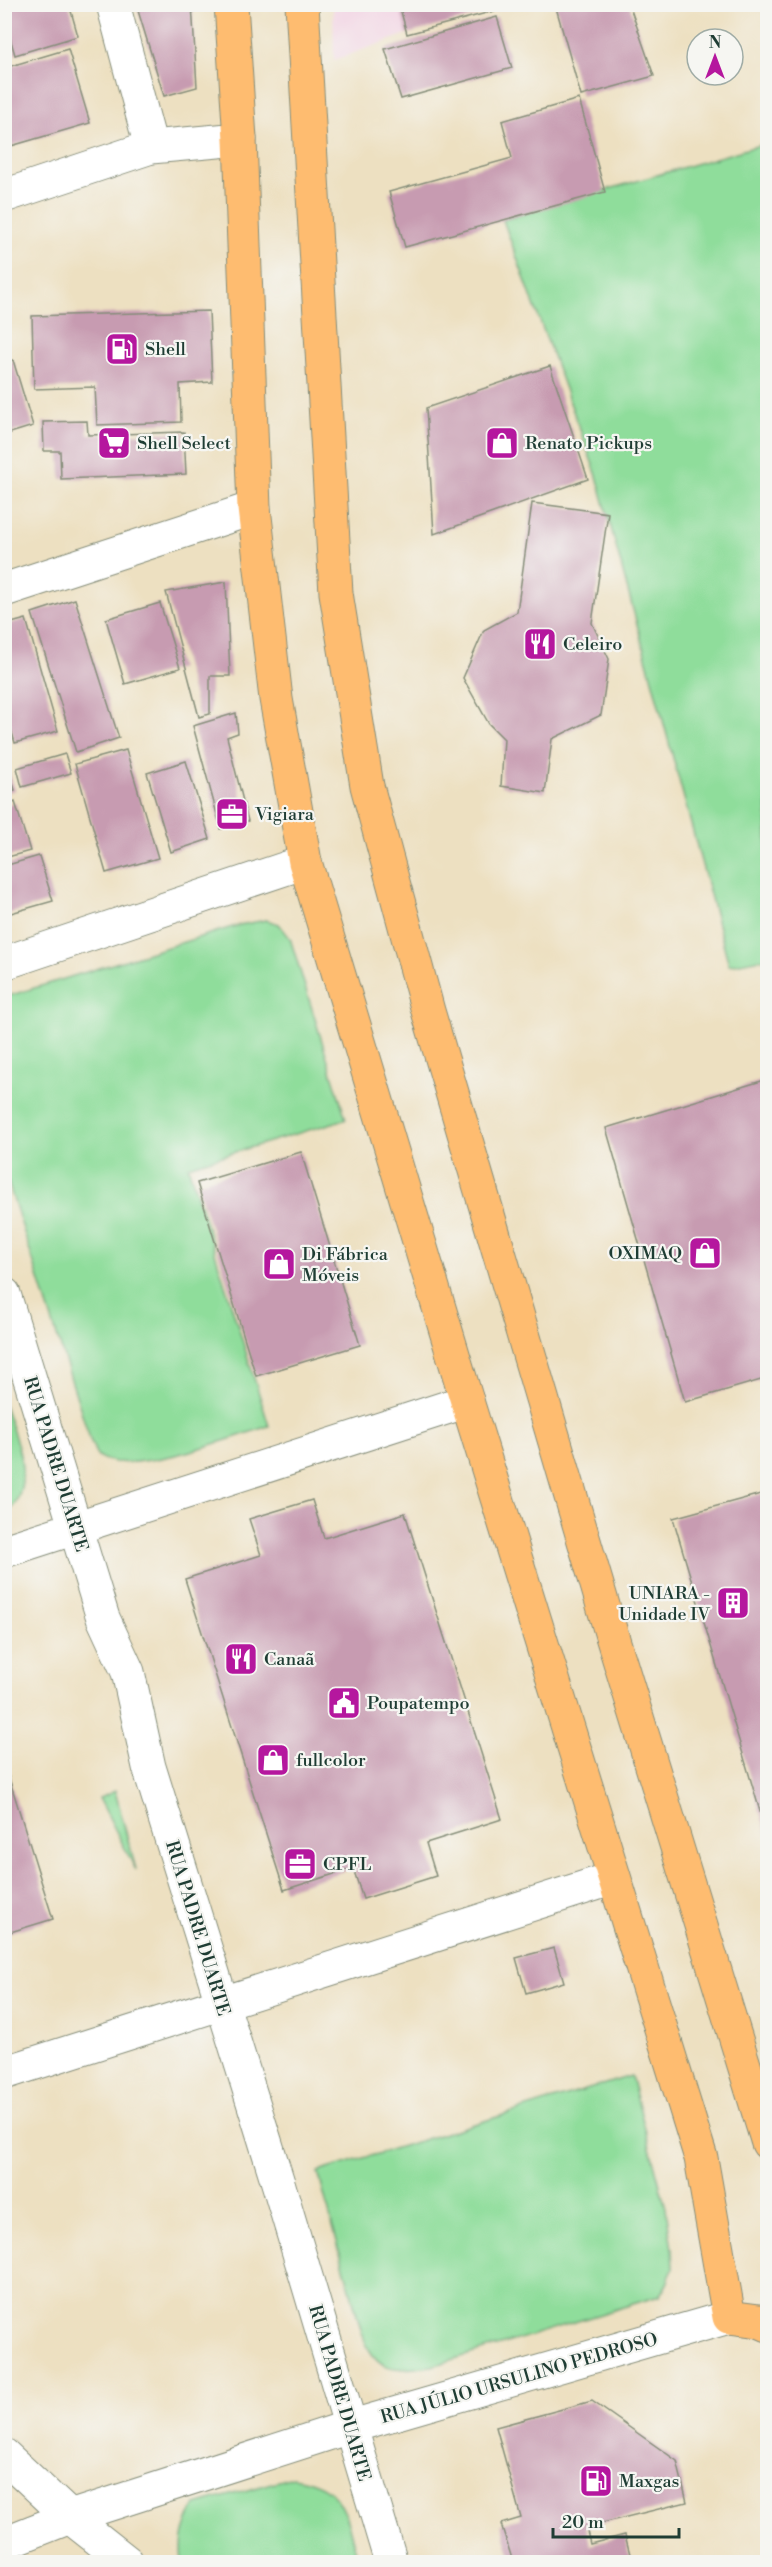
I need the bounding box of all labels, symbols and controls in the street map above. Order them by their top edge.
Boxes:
north arrow [685,27,745,87]
text: N [709,33,722,53]
fuel station icon: Shell [104,331,140,367]
place label: Shell [145,338,186,361]
supermarket icon: Shell Select [96,425,132,461]
shop icon: Renato Pickups [484,425,520,461]
place label: Shell Select [137,432,231,455]
place label: Renato Pickups [525,432,652,455]
restaurant icon: Celeiro [522,626,558,662]
place label: Celeiro [563,633,623,656]
office icon: Vigiara [214,796,250,832]
place label: Vigiara [254,803,315,826]
shop icon: OXIMAQ [687,1235,723,1271]
place label: OXIMAQ [608,1242,682,1265]
place label: Di Fábrica Móveis [302,1243,389,1287]
shop icon: Di Fábrica Móveis [261,1246,297,1282]
street label: RUA PADRE DUARTE [18,1374,93,1555]
place label: UNIARA - Unidade IV [618,1582,710,1626]
building icon: UNIARA - Unidade IV [715,1585,751,1621]
restaurant icon: Canaã [223,1641,259,1677]
place label: Canaã [264,1648,315,1671]
public building icon: Poupatempo [326,1685,362,1721]
place label: Poupatempo [367,1692,470,1715]
shop icon: fullcolor [255,1742,291,1778]
place label: fullcolor [296,1749,366,1772]
street label: RUA PADRE DUARTE [160,1838,235,2019]
office icon: CPFL [282,1846,318,1882]
place label: CPFL [323,1853,372,1876]
street label: RUA PADRE DUARTE [303,2302,376,2484]
street label: RUA JÚLIO URSULINO PEDROSO [378,2328,660,2429]
fuel station icon: Maxgas [578,2463,614,2499]
place label: Maxgas [619,2470,680,2493]
scale bar [553,2501,679,2539]
text: 20 m [562,2511,604,2534]

